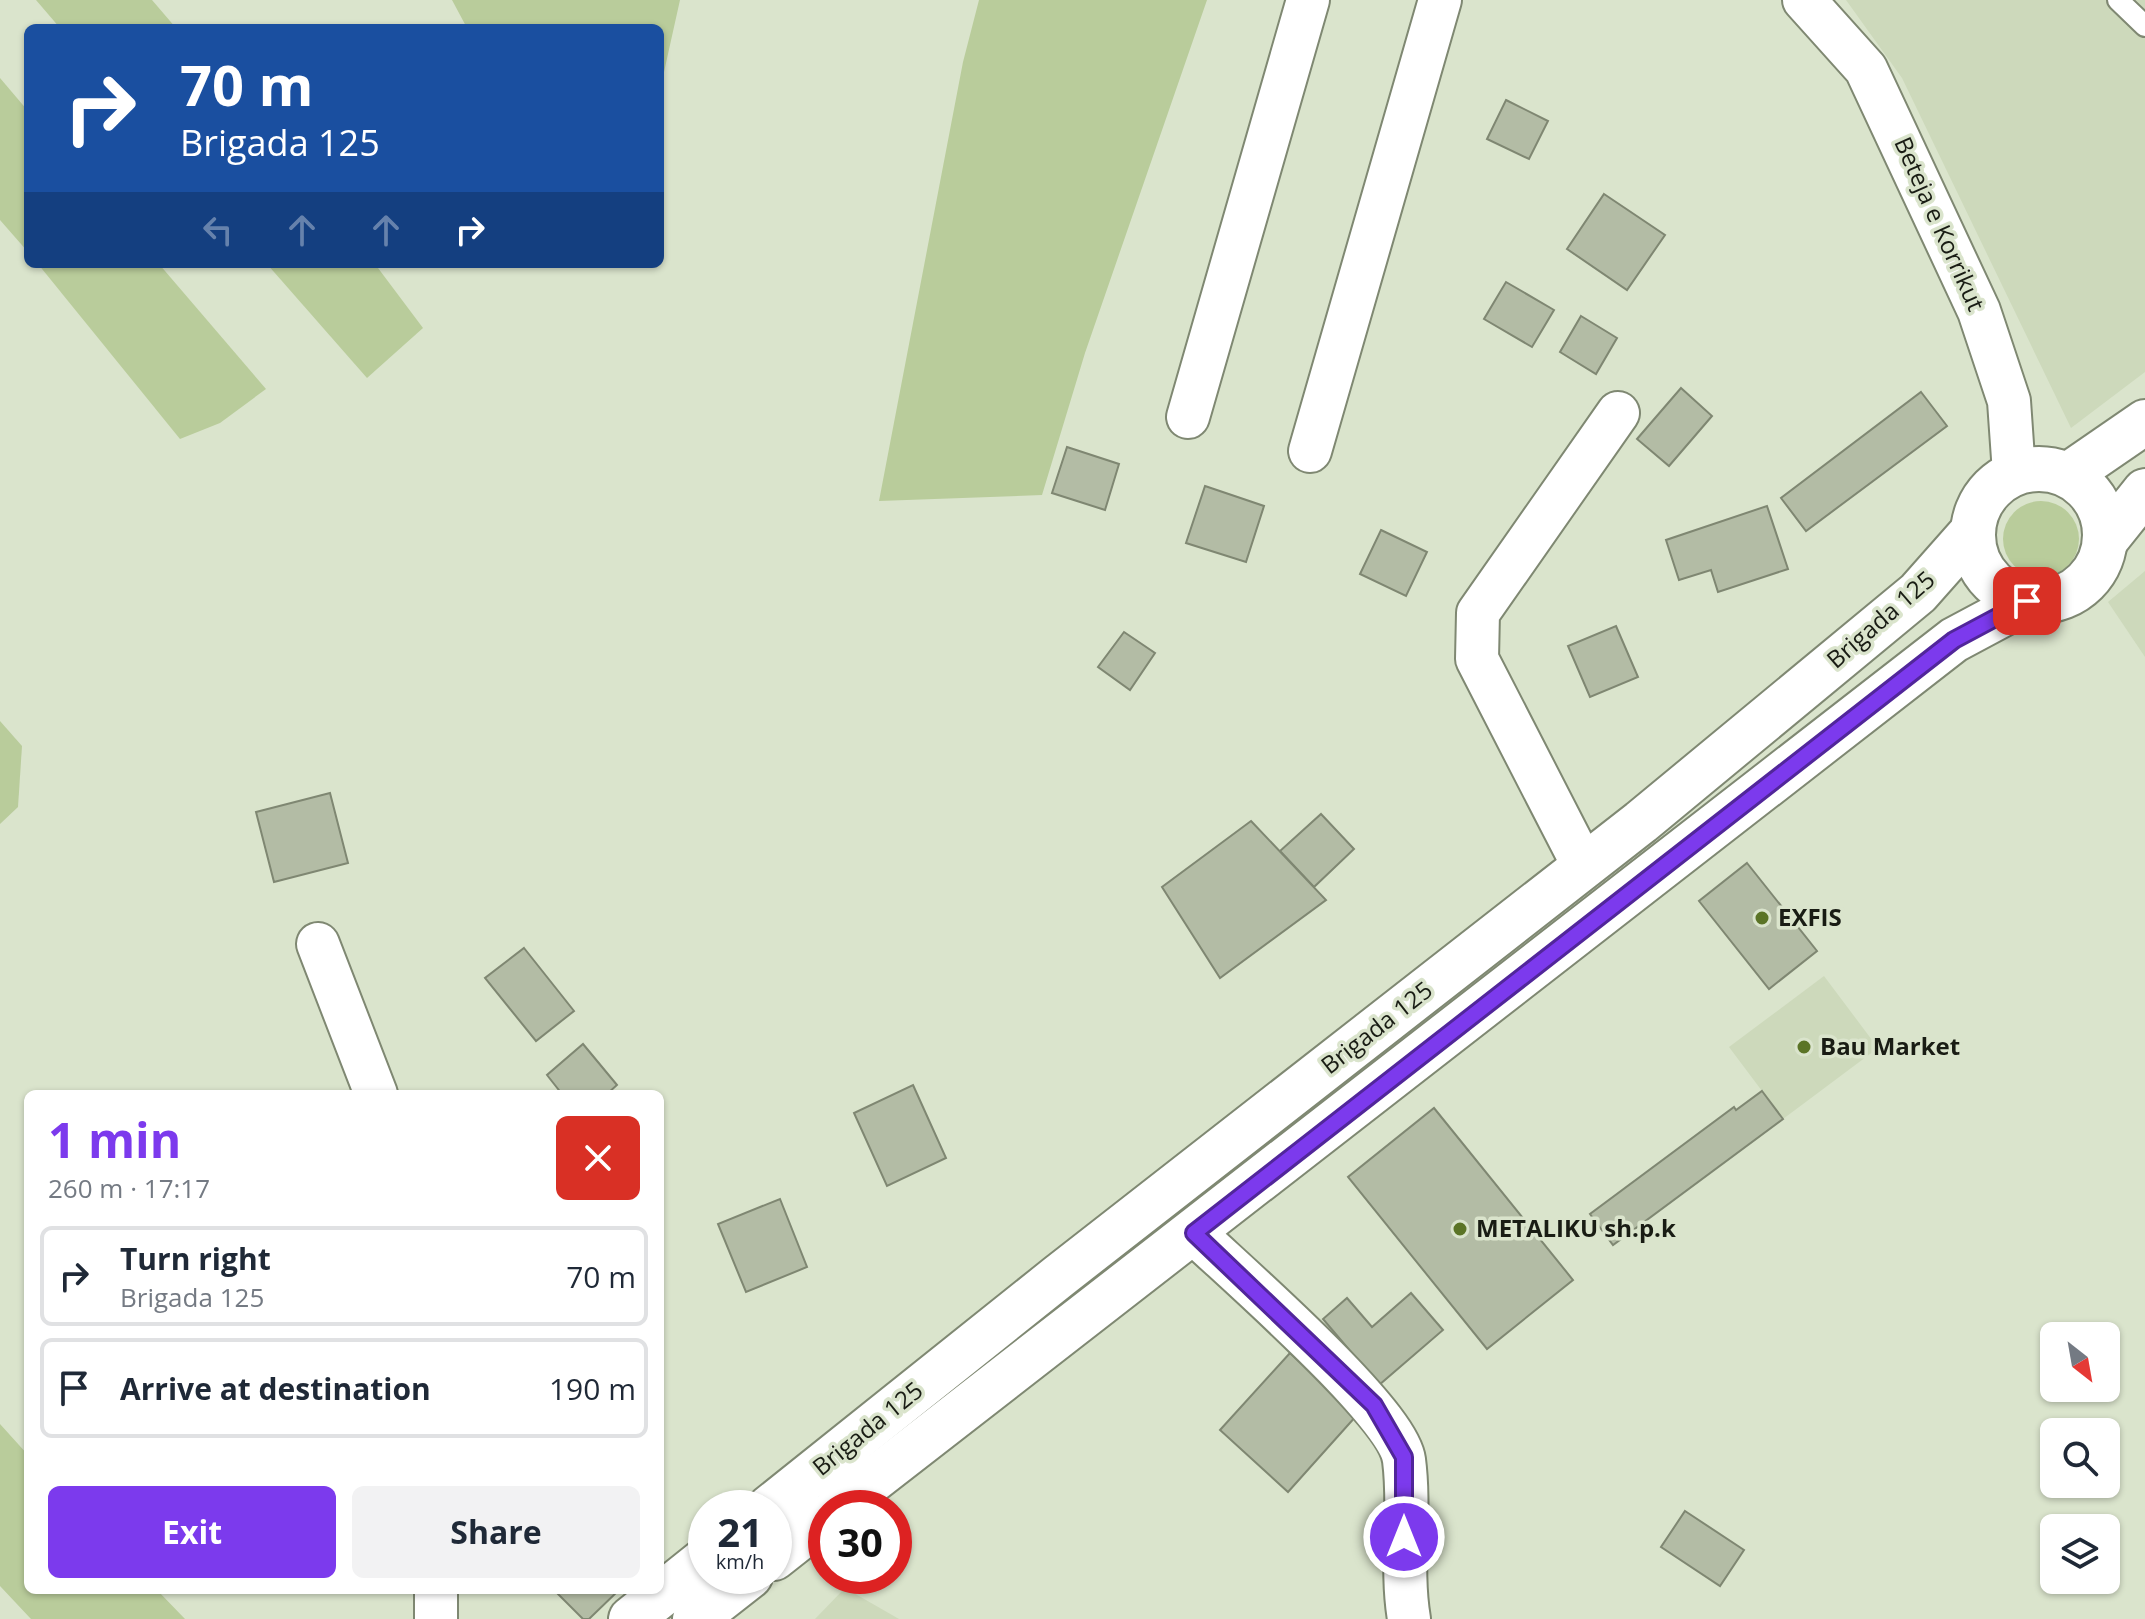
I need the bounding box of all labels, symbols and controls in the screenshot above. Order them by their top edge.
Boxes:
text: 70 m [180,46,314,122]
icon: right [48,56,152,160]
text: Brigada 125 [180,118,380,167]
street label: Beteja e Korrikut [1887,131,1993,316]
icon: left [196,208,240,252]
icon: ahead [280,208,324,252]
icon: ahead [364,208,408,252]
icon: right [448,208,492,252]
street label: Brigada 125 [1819,563,1941,675]
pin [1993,567,2061,635]
icon: arrive [2005,579,2049,623]
place label: EXFIS [1778,900,1842,933]
marker: EXFIS [1753,909,1771,927]
street label: Brigada 125 [1313,973,1439,1081]
place label: Bau Market [1820,1029,1960,1062]
marker: Bau Market [1795,1038,1813,1056]
text: 1 min [48,1107,181,1172]
button: close [556,1116,640,1200]
text: 260 m · 17:17 [48,1170,210,1206]
place label: METALIKU sh.p.k [1476,1211,1676,1244]
marker: METALIKU sh.p.k [1451,1220,1469,1238]
text: Turn right [120,1238,271,1279]
icon: right [52,1254,96,1298]
text: 70 m [566,1256,636,1297]
text: Brigada 125 [120,1279,264,1315]
north arrow [2040,1322,2120,1402]
map controls [2040,1322,2120,1594]
icon: arrive [52,1366,96,1410]
text: Arrive at destination [120,1368,431,1409]
text: 190 m [549,1368,636,1409]
street label: Brigada 125 [805,1373,929,1483]
button: search [2040,1418,2120,1498]
button: Exit [48,1486,336,1578]
button: Share [352,1486,640,1578]
speed limit sign: 30 [808,1490,912,1594]
position arrow [1362,1495,1446,1579]
text: 21 [717,1504,763,1559]
button: layers [2040,1514,2120,1594]
text: km/h [716,1548,764,1575]

